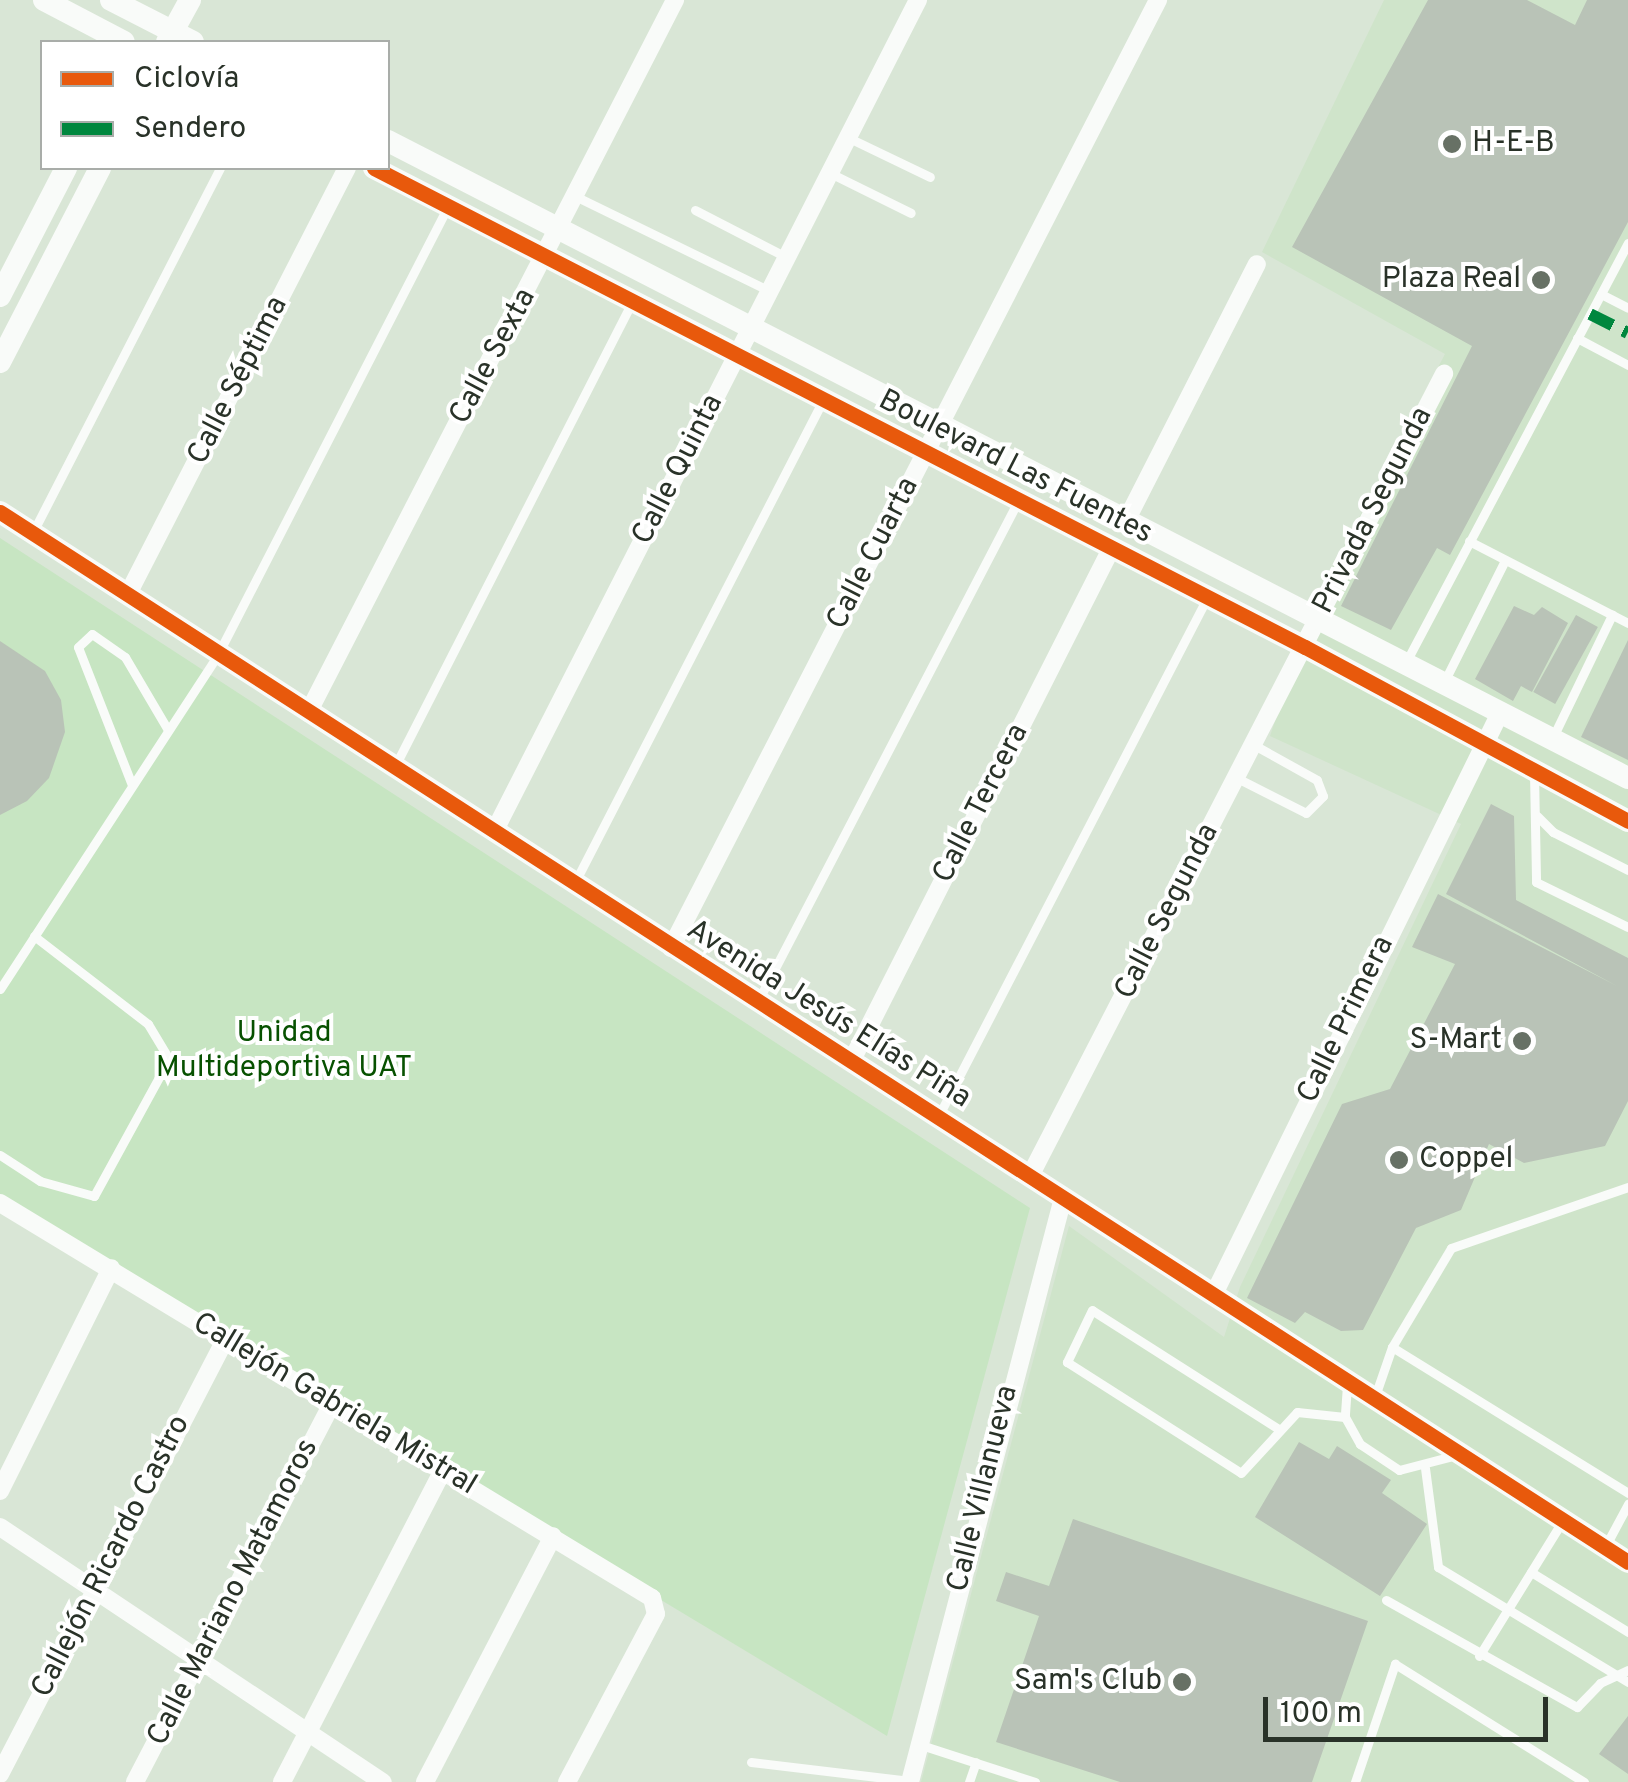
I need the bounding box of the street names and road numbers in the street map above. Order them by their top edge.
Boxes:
street label: Calle Sexta [443,283,545,431]
street label: Calle Séptima [181,291,297,471]
street label: Boulevard Las Fuentes [872,383,1158,553]
street label: Calle Quinta [626,389,732,551]
street label: Privada Segunda [1306,402,1442,620]
street label: Calle Cuarta [820,472,928,636]
street label: Calle Tercera [926,718,1038,890]
street label: Calle Segunda [1108,818,1228,1006]
street label: Avenida Jesús Elías Piña [679,913,977,1117]
street label: Calle Primera [1291,931,1403,1109]
street label: Callejón Gabriela Mistral [186,1306,482,1504]
street label: Calle Villanueva [941,1381,1027,1597]
street label: Callejón Ricardo Castro [25,1410,199,1704]
street label: Calle Mariano Matamoros [141,1434,327,1752]

